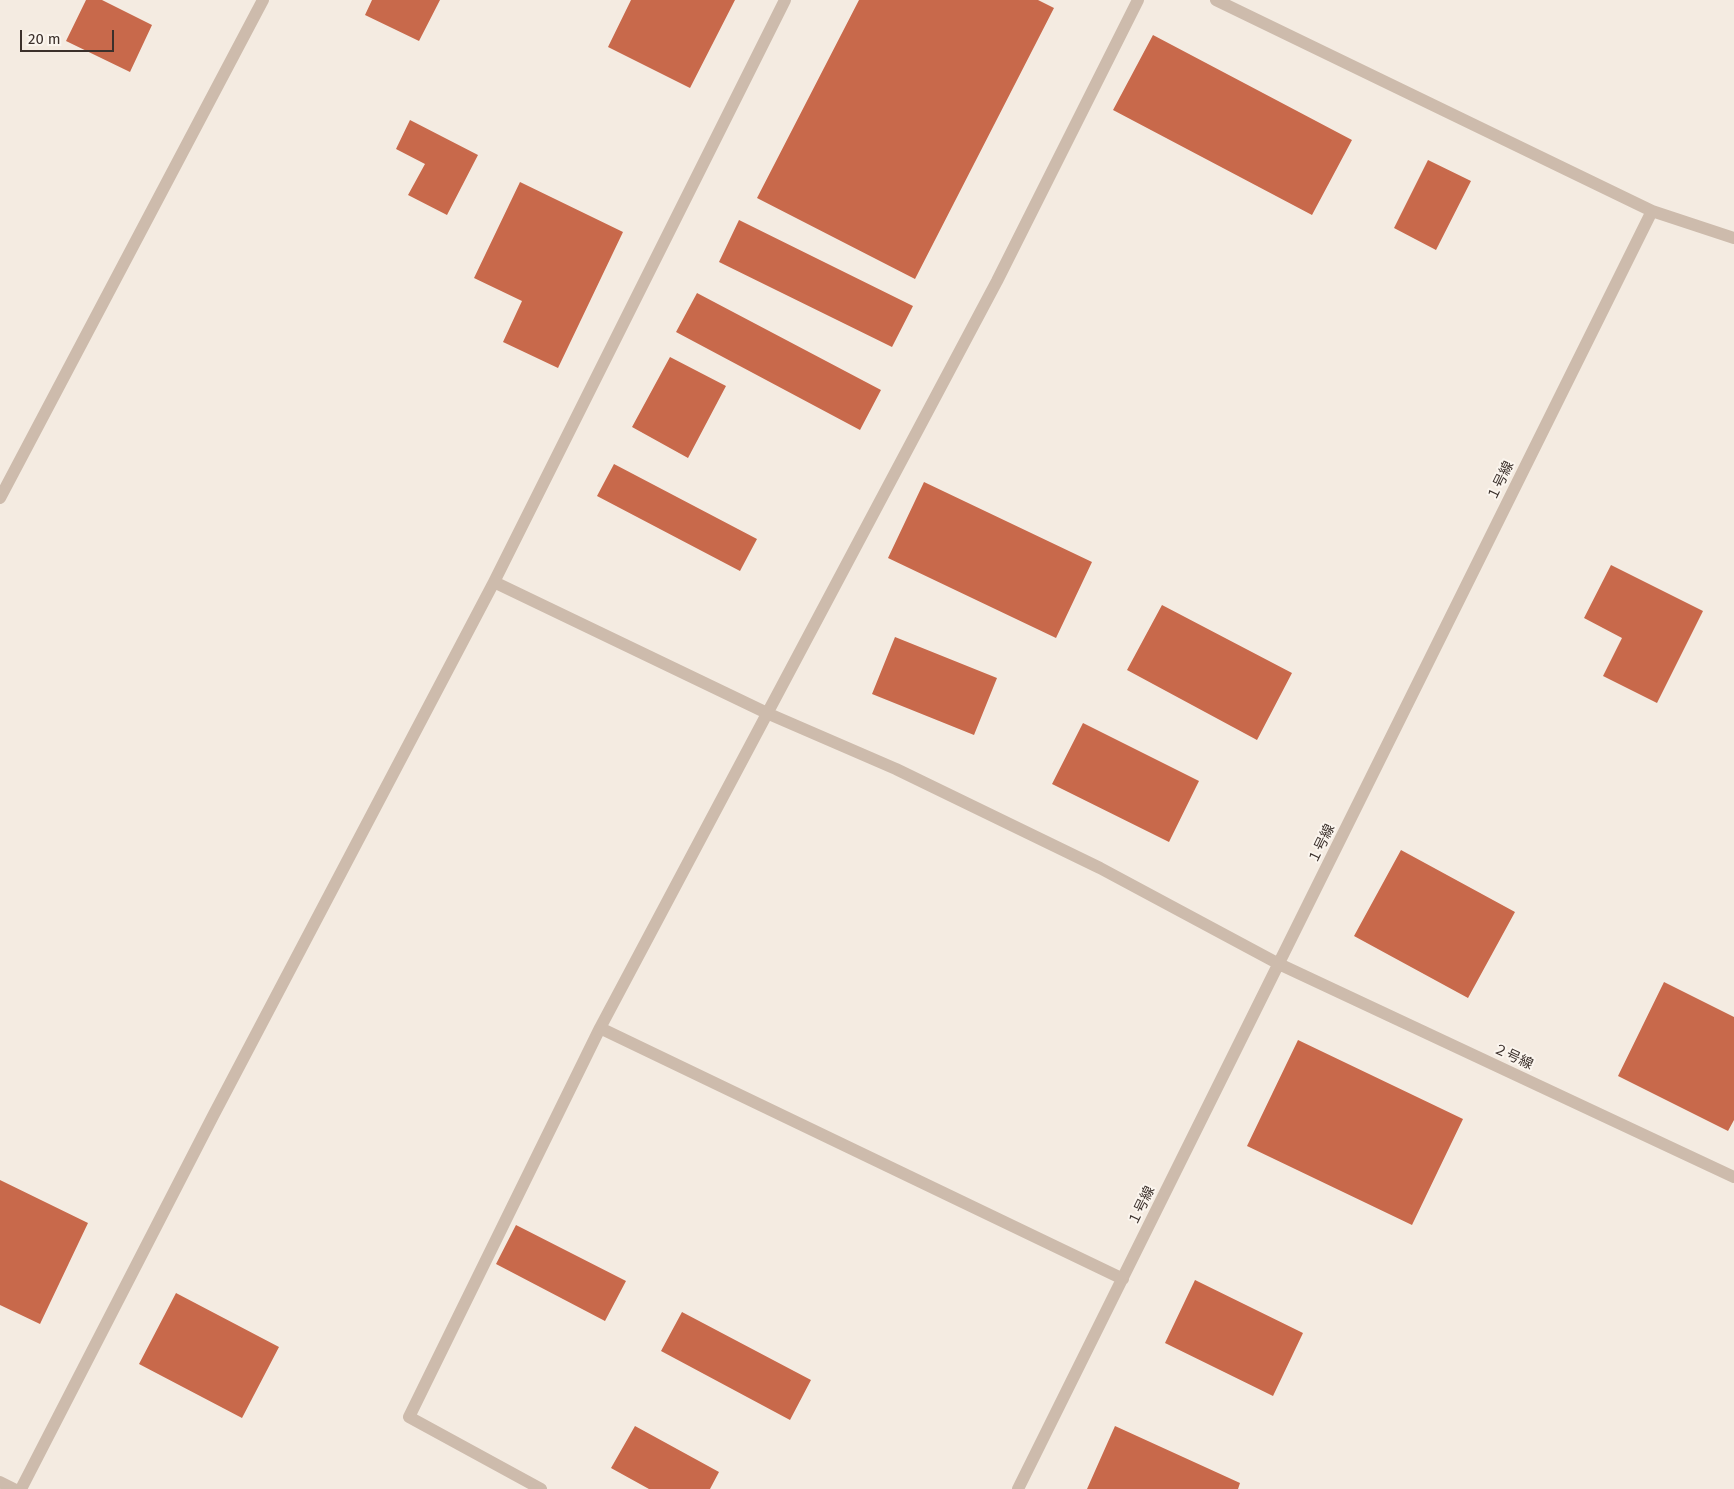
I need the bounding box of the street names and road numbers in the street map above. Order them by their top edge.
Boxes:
street label: １号線 [1484,458,1518,504]
street label: １号線 [1305,821,1339,867]
street label: ２号線 [1490,1041,1536,1073]
street label: １号線 [1125,1183,1159,1229]

